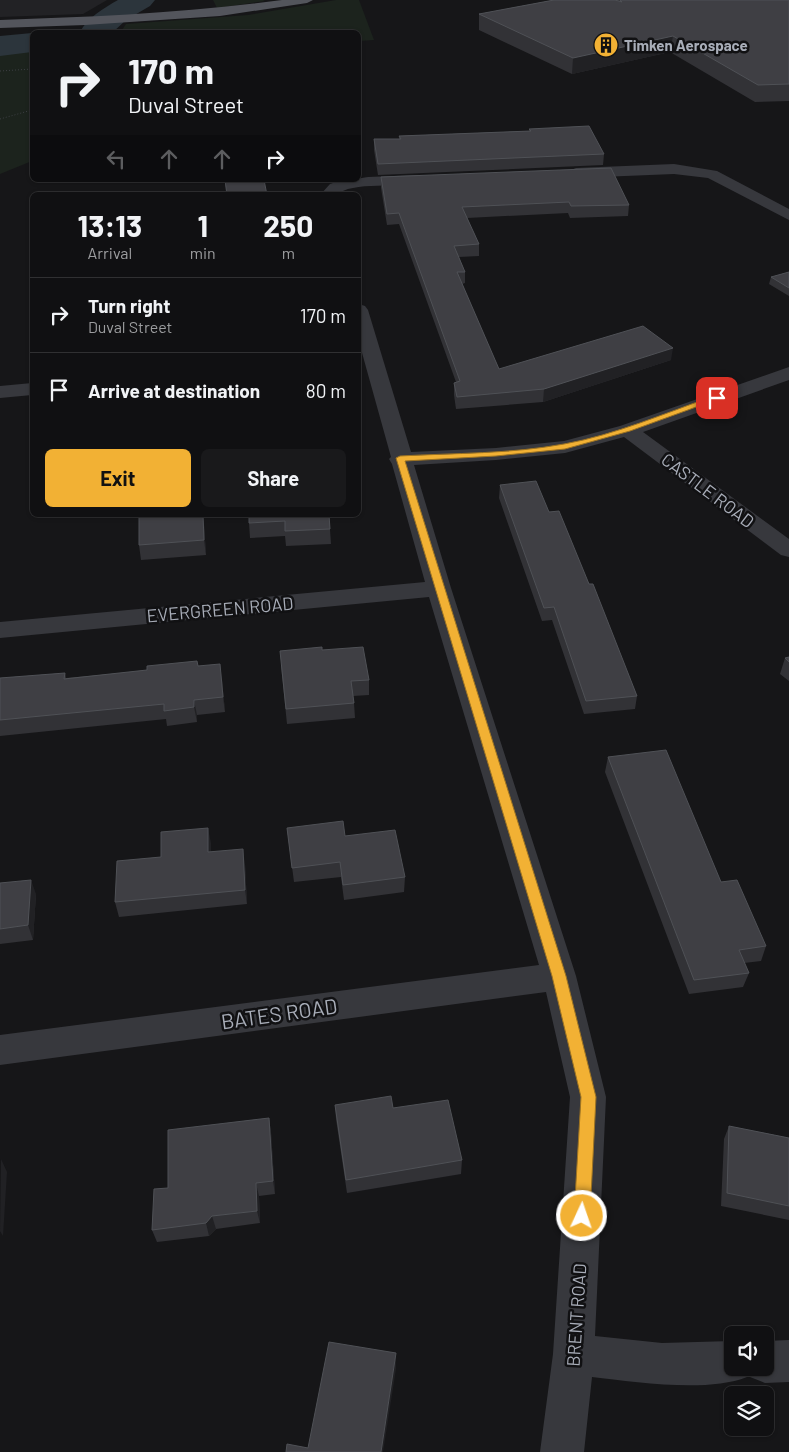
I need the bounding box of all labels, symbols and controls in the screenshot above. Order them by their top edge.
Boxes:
building icon: Timken Aerospace [593,32,619,58]
place label: Timken Aerospace [624,36,748,54]
text: 170 m [128,49,214,91]
icon: right [45,50,110,115]
text: Duval Street [128,91,244,117]
icon: left [102,145,130,173]
icon: ahead [155,145,183,173]
icon: ahead [208,145,236,173]
icon: right [261,145,289,173]
text: 13:13 [78,207,142,243]
text: 1 [197,207,208,243]
text: 250 [263,207,313,243]
text: Arrival [88,243,132,262]
text: min [190,243,216,262]
text: m [282,243,295,262]
text: Turn right [88,294,170,317]
icon: right [45,301,73,329]
text: 170 m [300,304,346,327]
text: Duval Street [88,317,172,336]
icon: arrive [45,376,73,404]
pin [696,377,738,419]
text: Arrive at destination [88,379,260,402]
text: 80 m [306,379,346,402]
icon: arrive [703,384,731,412]
street label: CASTLE ROAD [657,448,759,532]
button: Exit [45,449,191,507]
button: Share [201,449,346,507]
street label: EVERGREEN ROAD [146,592,294,626]
street label: BATES ROAD [219,992,339,1034]
position arrow [555,1189,607,1241]
street label: BRENT ROAD [561,1263,591,1367]
map controls [724,1326,774,1436]
button: sound [724,1326,774,1376]
button: layers [724,1386,774,1436]

